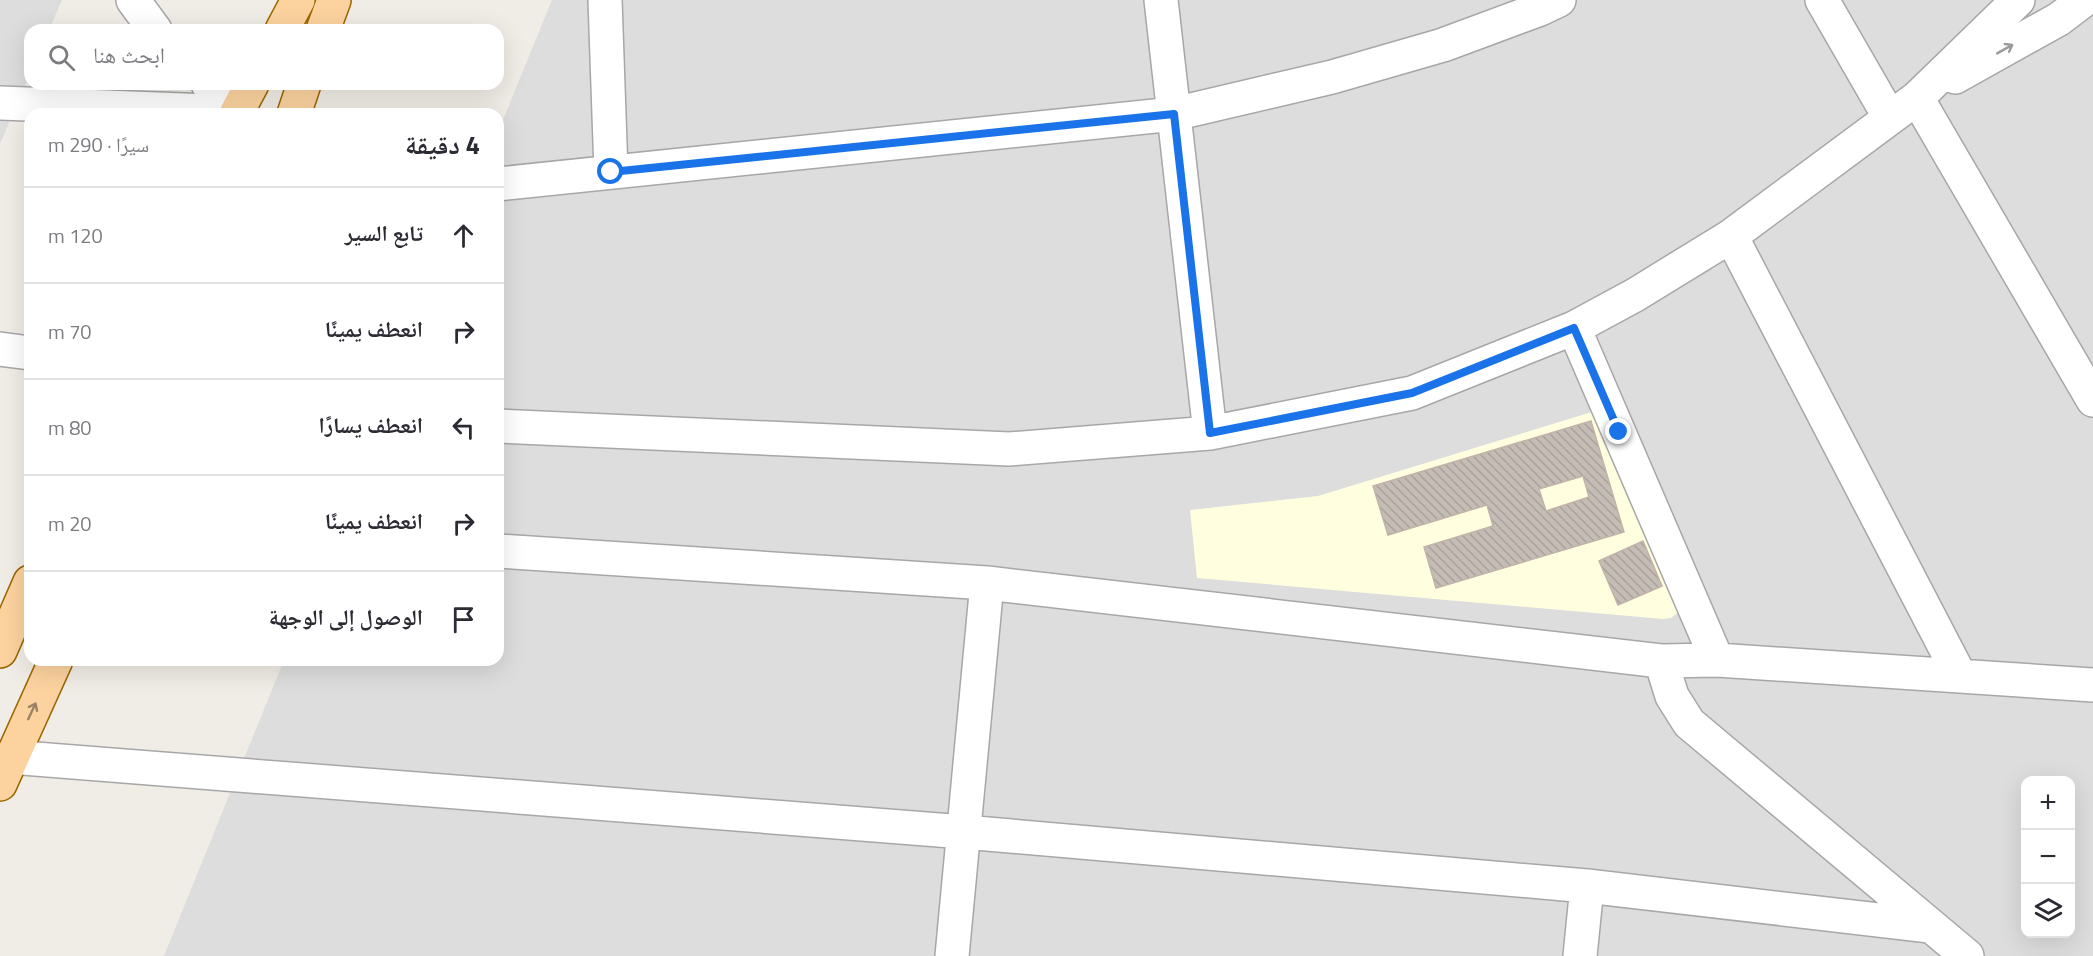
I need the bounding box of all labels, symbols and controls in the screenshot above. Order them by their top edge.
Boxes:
search box [24,24,504,90]
text: ابحث هنا [93,38,165,72]
icon: search [45,41,78,74]
one-way arrow [1996,43,2013,55]
text: 4 دقيقة [405,125,480,164]
text: سيرًا · 290 m [48,129,149,160]
route start [597,158,623,184]
text: تابع السير [345,216,423,250]
icon: ahead [447,219,480,252]
text: 120 m [48,220,103,251]
text: انعطف يمينًا [325,312,423,346]
icon: right [447,315,480,348]
text: 70 m [48,316,92,347]
text: انعطف يسارًا [318,408,423,442]
icon: left [447,411,480,444]
text: 80 m [48,412,92,443]
route end [1605,418,1631,444]
text: انعطف يمينًا [325,504,423,538]
icon: right [447,507,480,540]
text: 20 m [48,508,92,539]
text: الوصول إلى الوجهة [269,600,423,634]
icon: arrive [447,603,480,636]
one-way arrow [26,703,38,721]
map controls [2021,776,2075,938]
button: + [2021,776,2075,830]
button: − [2021,830,2075,884]
button: layers [2021,884,2075,938]

